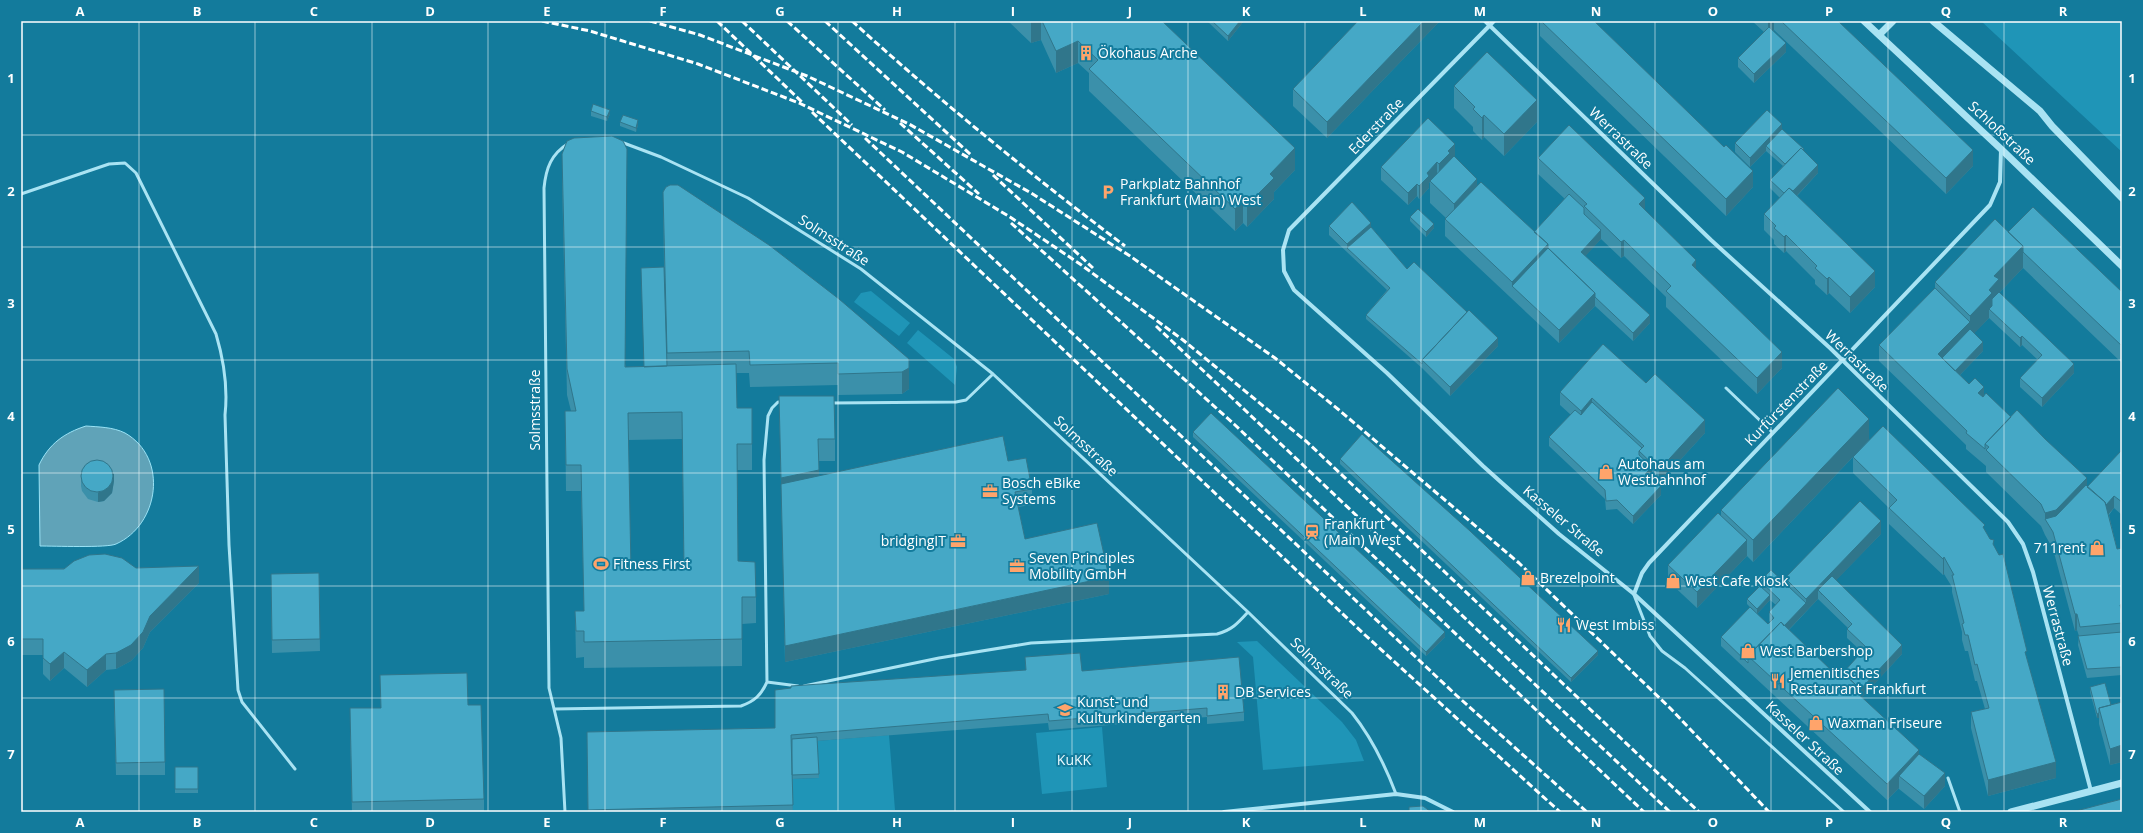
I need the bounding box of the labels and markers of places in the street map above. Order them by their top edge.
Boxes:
place label: Ökohaus Arche [1098,43,1198,62]
building icon: Ökohaus Arche [1077,44,1095,62]
place label: Parkplatz Bahnhof Frankfurt (Main) West [1120,174,1261,209]
parking icon: Parkplatz Bahnhof Frankfurt (Main) West [1099,183,1117,201]
place label: Autohaus am Westbahnhof [1618,454,1707,489]
shop icon: Autohaus am Westbahnhof [1597,463,1615,481]
place label: Bosch eBike Systems [1002,473,1081,508]
office icon: Bosch eBike Systems [981,482,999,500]
place label: Frankfurt (Main) West [1324,514,1401,549]
station icon: Frankfurt (Main) West [1303,523,1321,541]
place label: bridgingIT [881,531,946,550]
office icon: bridgingIT [949,532,967,550]
place label: 711rent [2034,538,2085,557]
shop icon: 711rent [2088,539,2106,557]
place label: Seven Principles Mobility GmbH [1029,548,1135,583]
place label: Fitness First [613,554,690,573]
sports icon: Fitness First [592,555,610,573]
office icon: Seven Principles Mobility GmbH [1008,557,1026,575]
place label: Brezelpoint [1540,568,1615,587]
shop icon: Brezelpoint [1519,569,1537,587]
place label: West Cafe Kiosk [1685,571,1789,590]
shop icon: West Cafe Kiosk [1664,572,1682,590]
place label: West Imbiss [1576,615,1655,634]
restaurant icon: West Imbiss [1555,616,1573,634]
place label: West Barbershop [1760,641,1873,660]
shop icon: West Barbershop [1739,642,1757,660]
place label: Jemenitisches Restaurant Frankfurt [1788,663,1926,698]
restaurant icon: Jemenitisches Restaurant Frankfurt [1769,672,1787,690]
place label: DB Services [1235,682,1311,701]
building icon: DB Services [1214,683,1232,701]
place label: Kunst- und Kulturkindergarten [1077,692,1201,727]
school or university icon: Kunst- und Kulturkindergarten [1056,701,1074,719]
place label: Waxman Friseure [1828,713,1942,732]
shop icon: Waxman Friseure [1807,714,1825,732]

